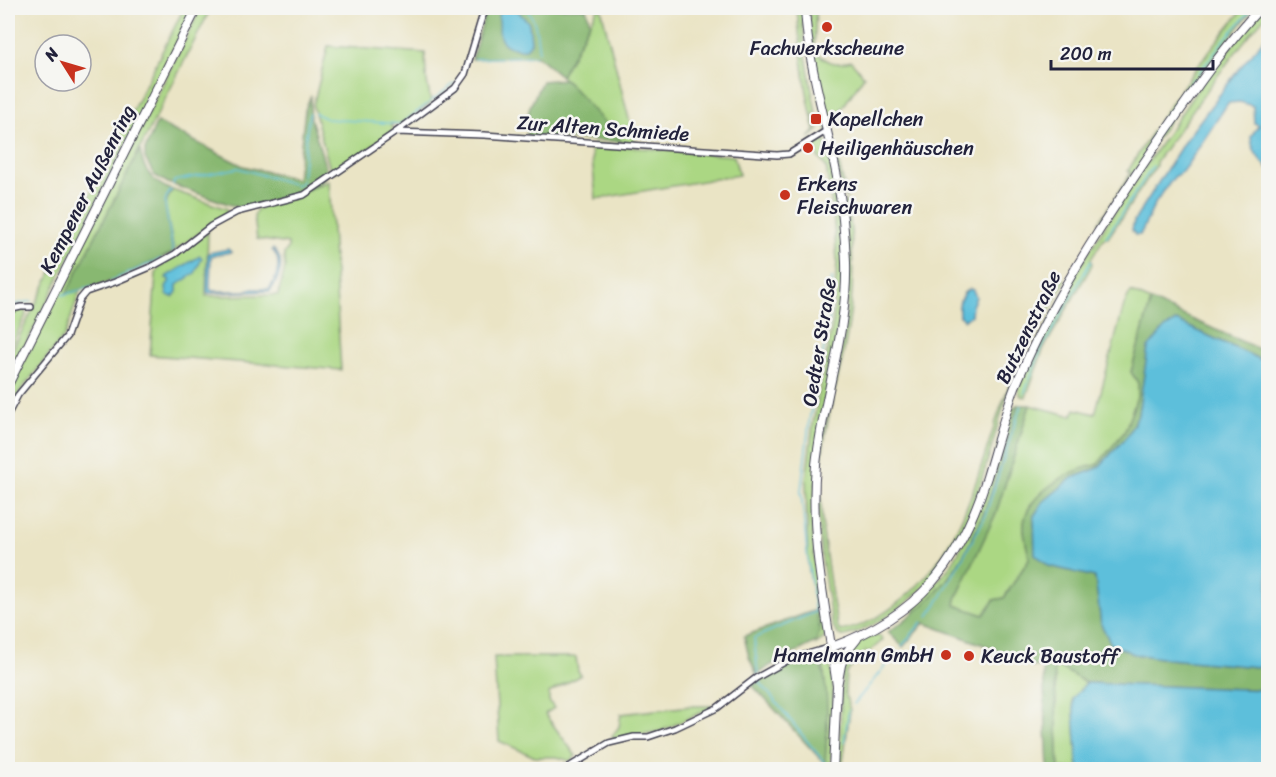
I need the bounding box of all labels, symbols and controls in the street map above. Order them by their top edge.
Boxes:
marker: Fachwerkscheune [820,20,834,34]
place label: Fachwerkscheune [750,31,904,66]
north arrow [33,33,93,93]
scale bar [1051,33,1213,71]
text: 200 m [1060,38,1112,70]
text: N [36,40,67,68]
street label: Kempener Außenring [30,98,145,280]
place label: Kapellchen [828,102,924,137]
street label: Zur Alten Schmiede [516,105,691,152]
marker: Kapellchen [809,112,823,126]
place label: Heiligenhäuschen [820,131,974,166]
marker: Heiligenhäuschen [801,141,815,155]
place label: Erkens Fleischwaren [797,167,912,225]
marker: Erkens Fleischwaren [778,188,792,202]
street label: Butzenstraße [986,264,1071,390]
street label: Oedter Straße [792,275,847,409]
place label: Hamelmann GmbH [773,638,934,673]
place label: Keuck Baustoff [981,639,1122,674]
marker: Hamelmann GmbH [939,648,953,662]
marker: Keuck Baustoff [962,649,976,663]

